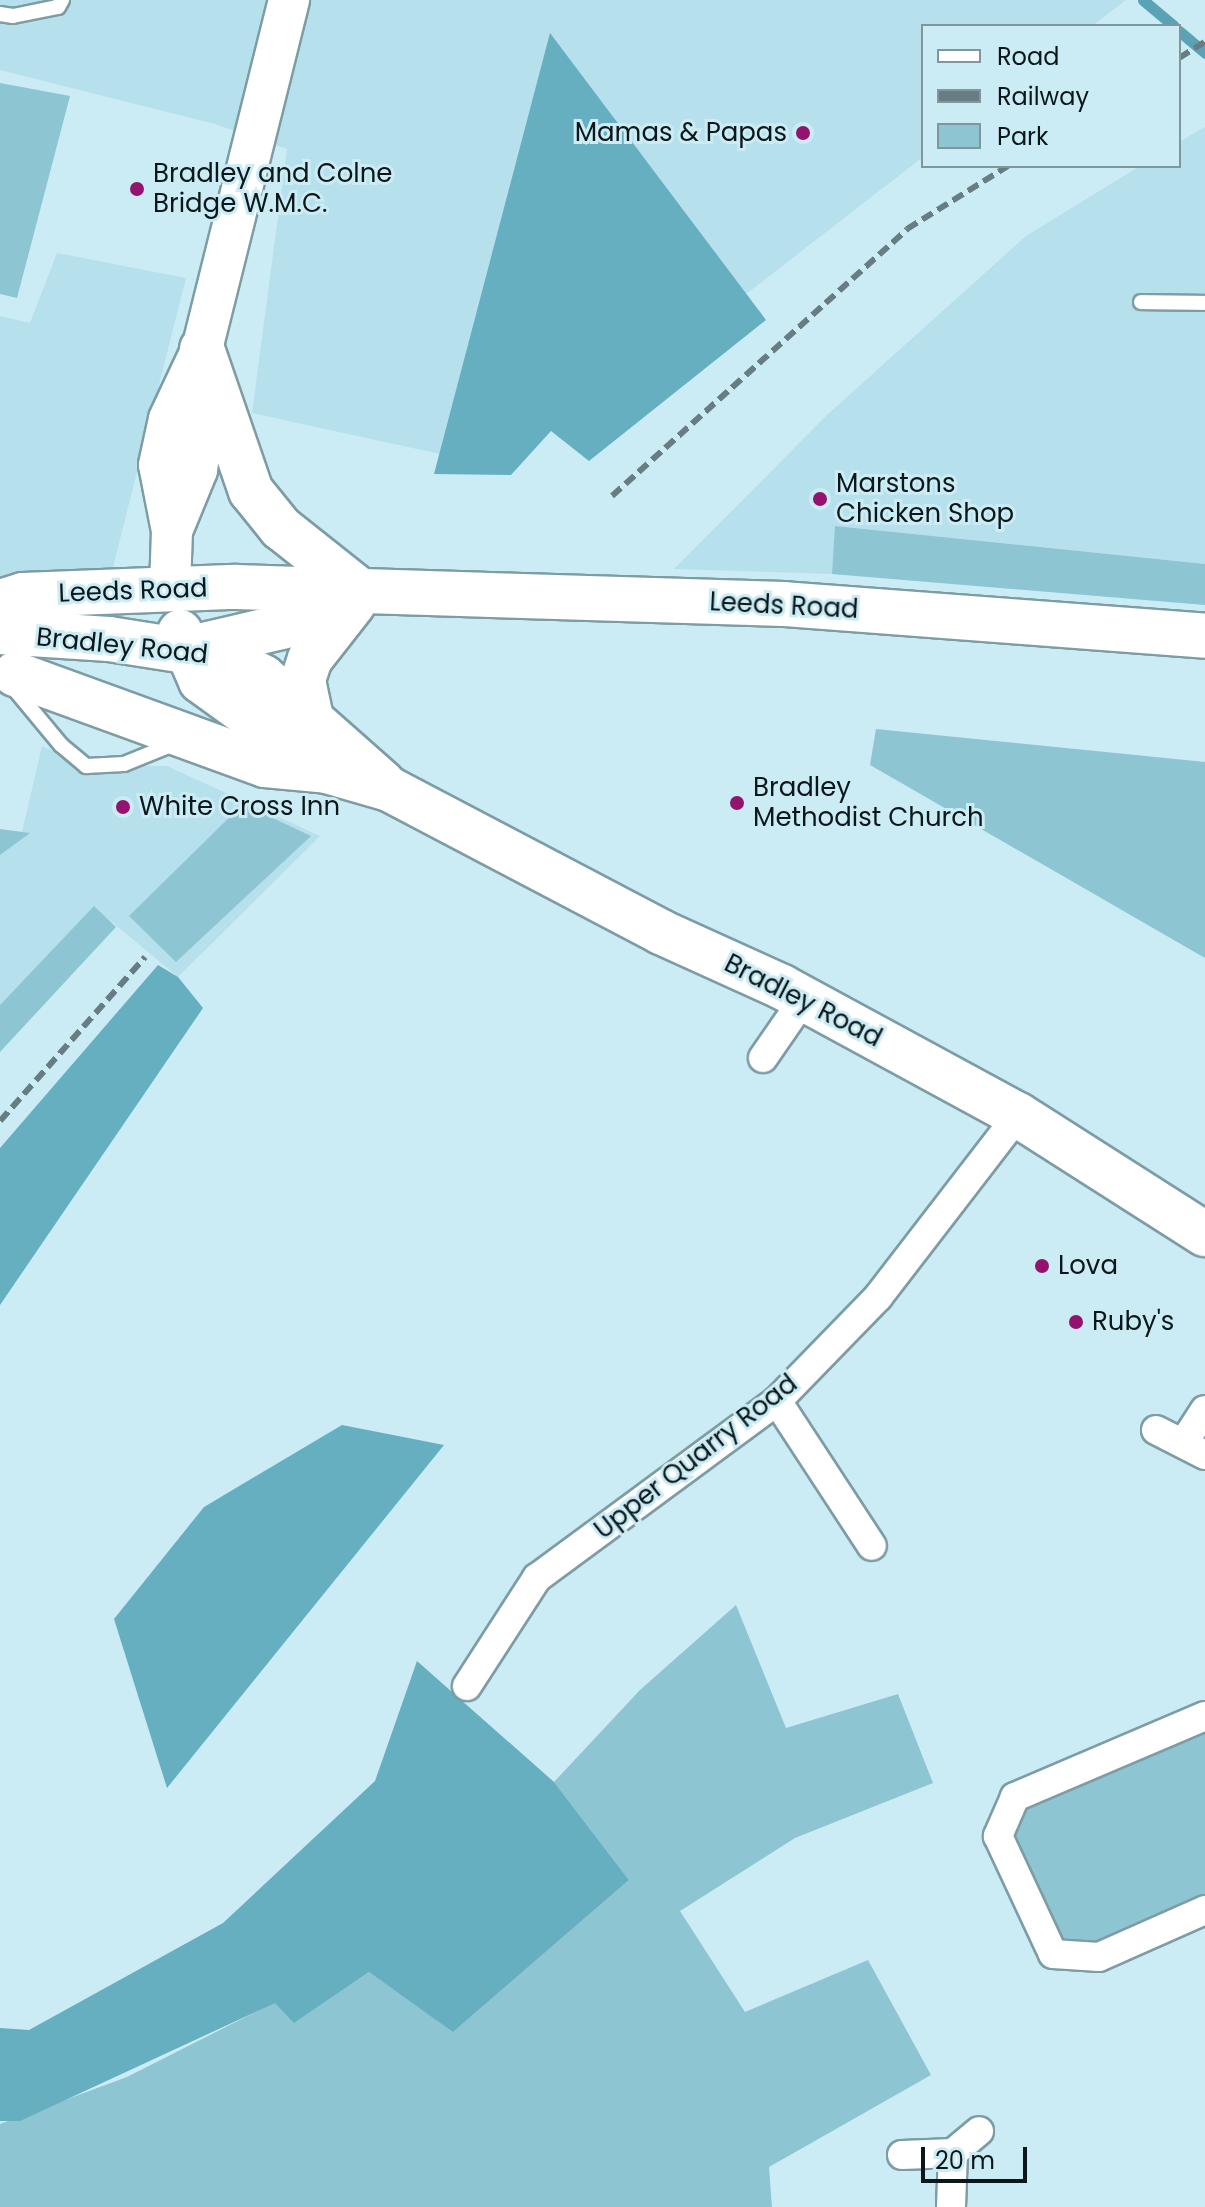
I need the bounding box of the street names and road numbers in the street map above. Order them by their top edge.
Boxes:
street label: Leeds Road [58,573,208,609]
street label: Leeds Road [709,587,859,625]
street label: Bradley Road [35,621,209,671]
street label: Bradley Road [719,948,887,1054]
street label: Upper Quarry Road [588,1368,804,1546]

